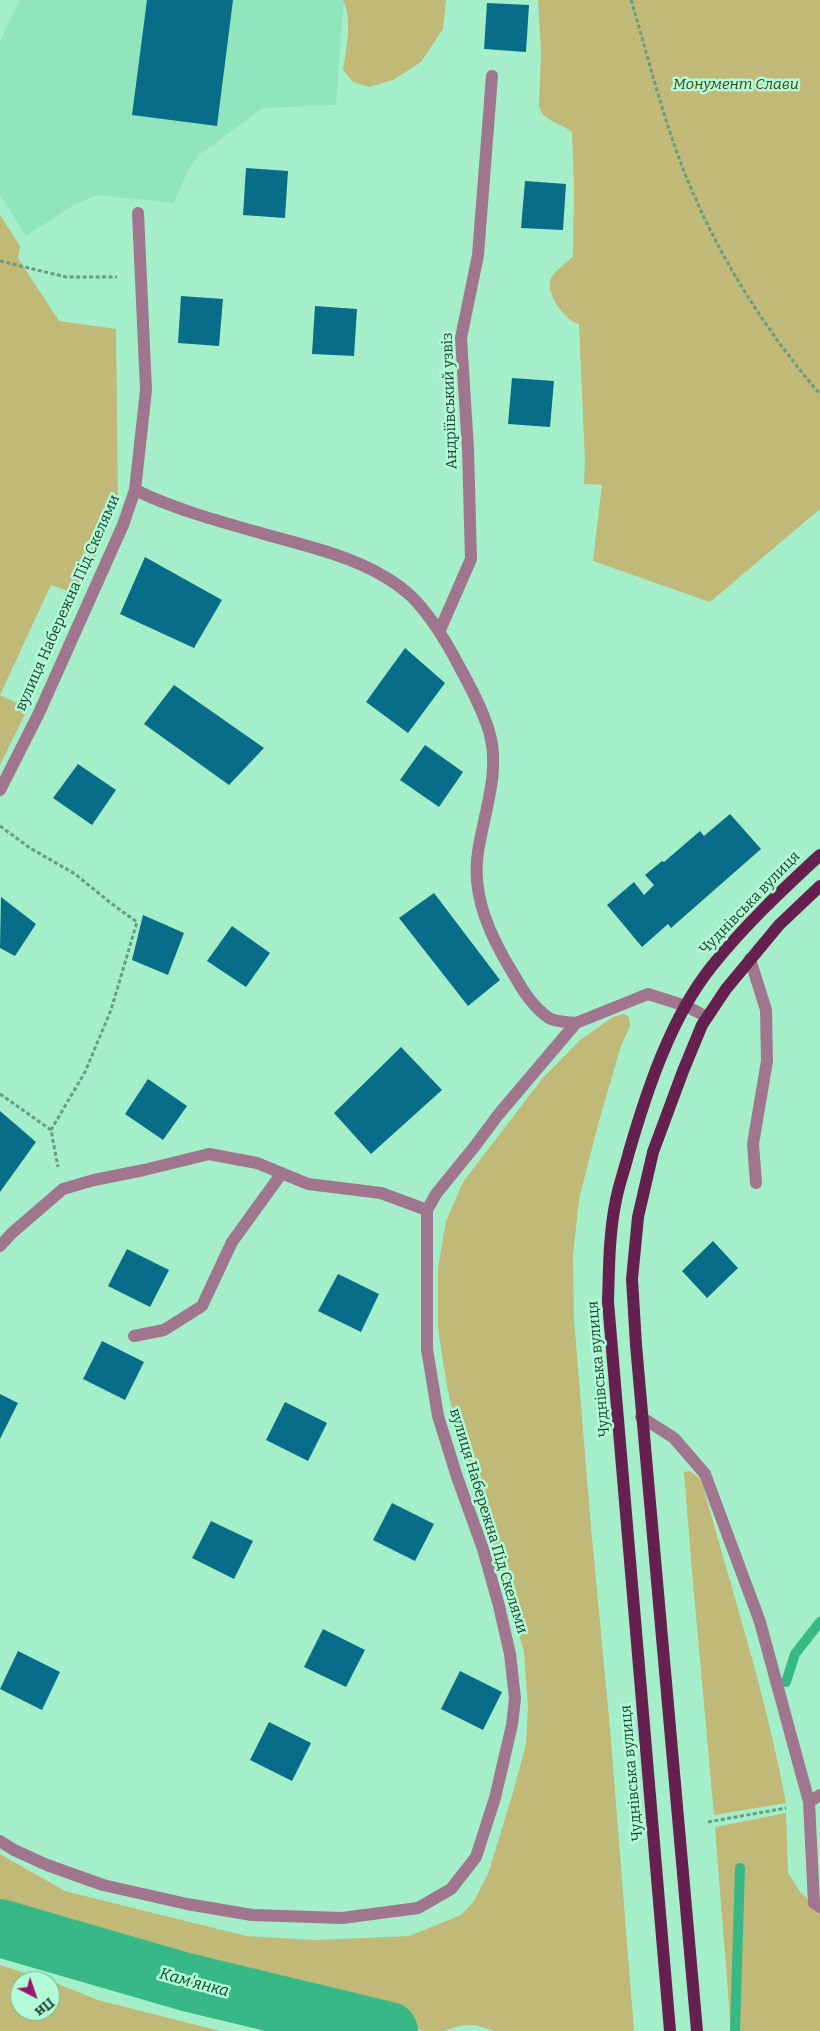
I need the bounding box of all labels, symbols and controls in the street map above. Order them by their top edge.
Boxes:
park label: Монумент Слави [673,76,799,94]
street label: Андріївський узвіз [439,332,461,470]
street label: вулиця Набережна Під Скелями [12,492,124,714]
street label: Чуднівська вулиця [696,848,804,958]
street label: Чуднівська вулиця [584,1300,614,1438]
street label: вулиця Набережна Під Скелями [445,1406,531,1636]
street label: Чуднівська вулиця [617,1704,647,1842]
water label: Кам'янка [157,1965,231,2001]
north arrow [10,1971,60,2021]
text: Пн [31,1994,58,2020]

